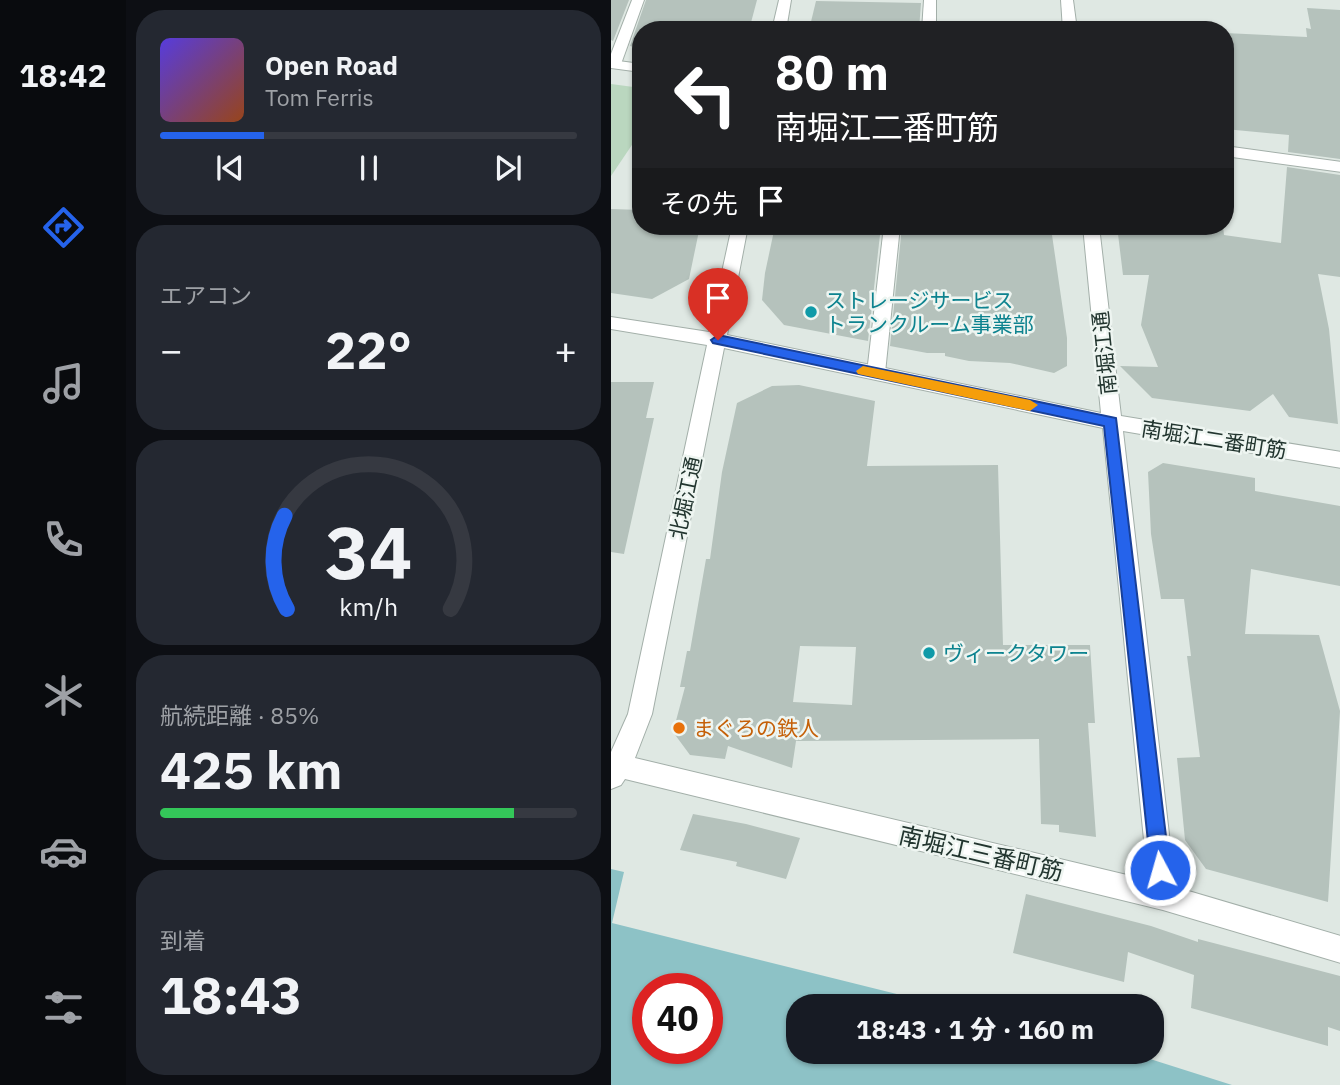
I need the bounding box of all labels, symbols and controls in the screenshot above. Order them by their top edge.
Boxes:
text: 80 m [775,40,889,103]
text: Open Road [265,48,398,82]
icon: left [660,49,751,140]
text: 18:42 [19,54,107,96]
text: Tom Ferris [265,82,374,112]
text: 南堀江二番町筋 [775,106,999,148]
icon: previous [211,149,249,187]
icon: pause [350,149,388,187]
icon: next [489,149,527,187]
icon: arrive [752,182,790,220]
text: その先 [660,186,738,220]
icon: directions [39,203,88,252]
pin [688,268,748,340]
icon: arrive [699,279,737,317]
text: エアコン [160,280,252,310]
place label: ストレージサービス トランクルーム事業部 [825,286,1034,338]
marker: ストレージサービス トランクルーム事業部 [803,304,819,320]
street label: 南堀江通 [1086,310,1122,396]
text: 22° [325,316,412,383]
text: − [160,325,183,374]
text: + [554,325,577,374]
icon: music [39,359,88,408]
street label: 南堀江二番町筋 [1139,414,1289,464]
street label: 北堀江通 [663,454,707,542]
text: 34 [325,504,412,599]
icon: phone [39,515,88,564]
text: km/h [339,589,398,622]
place label: ヴィークタワー [943,639,1089,667]
marker: ヴィークタワー [921,645,937,661]
icon: climate [39,671,88,720]
text: 航続距離 · 85% [160,700,319,730]
place label: まぐろの鉄人 [693,714,819,742]
marker: まぐろの鉄人 [671,720,687,736]
text: 425 km [160,736,342,803]
street label: 南堀江三番町筋 [896,819,1066,887]
icon: car [39,827,88,876]
position arrow [1123,833,1197,907]
text: 到着 [160,925,206,955]
text: 18:43 [160,961,302,1028]
speed limit sign: 40 [632,973,723,1064]
icon: filters [39,983,88,1032]
text: 18:43 · 1 分 · 160 m [856,1012,1094,1046]

